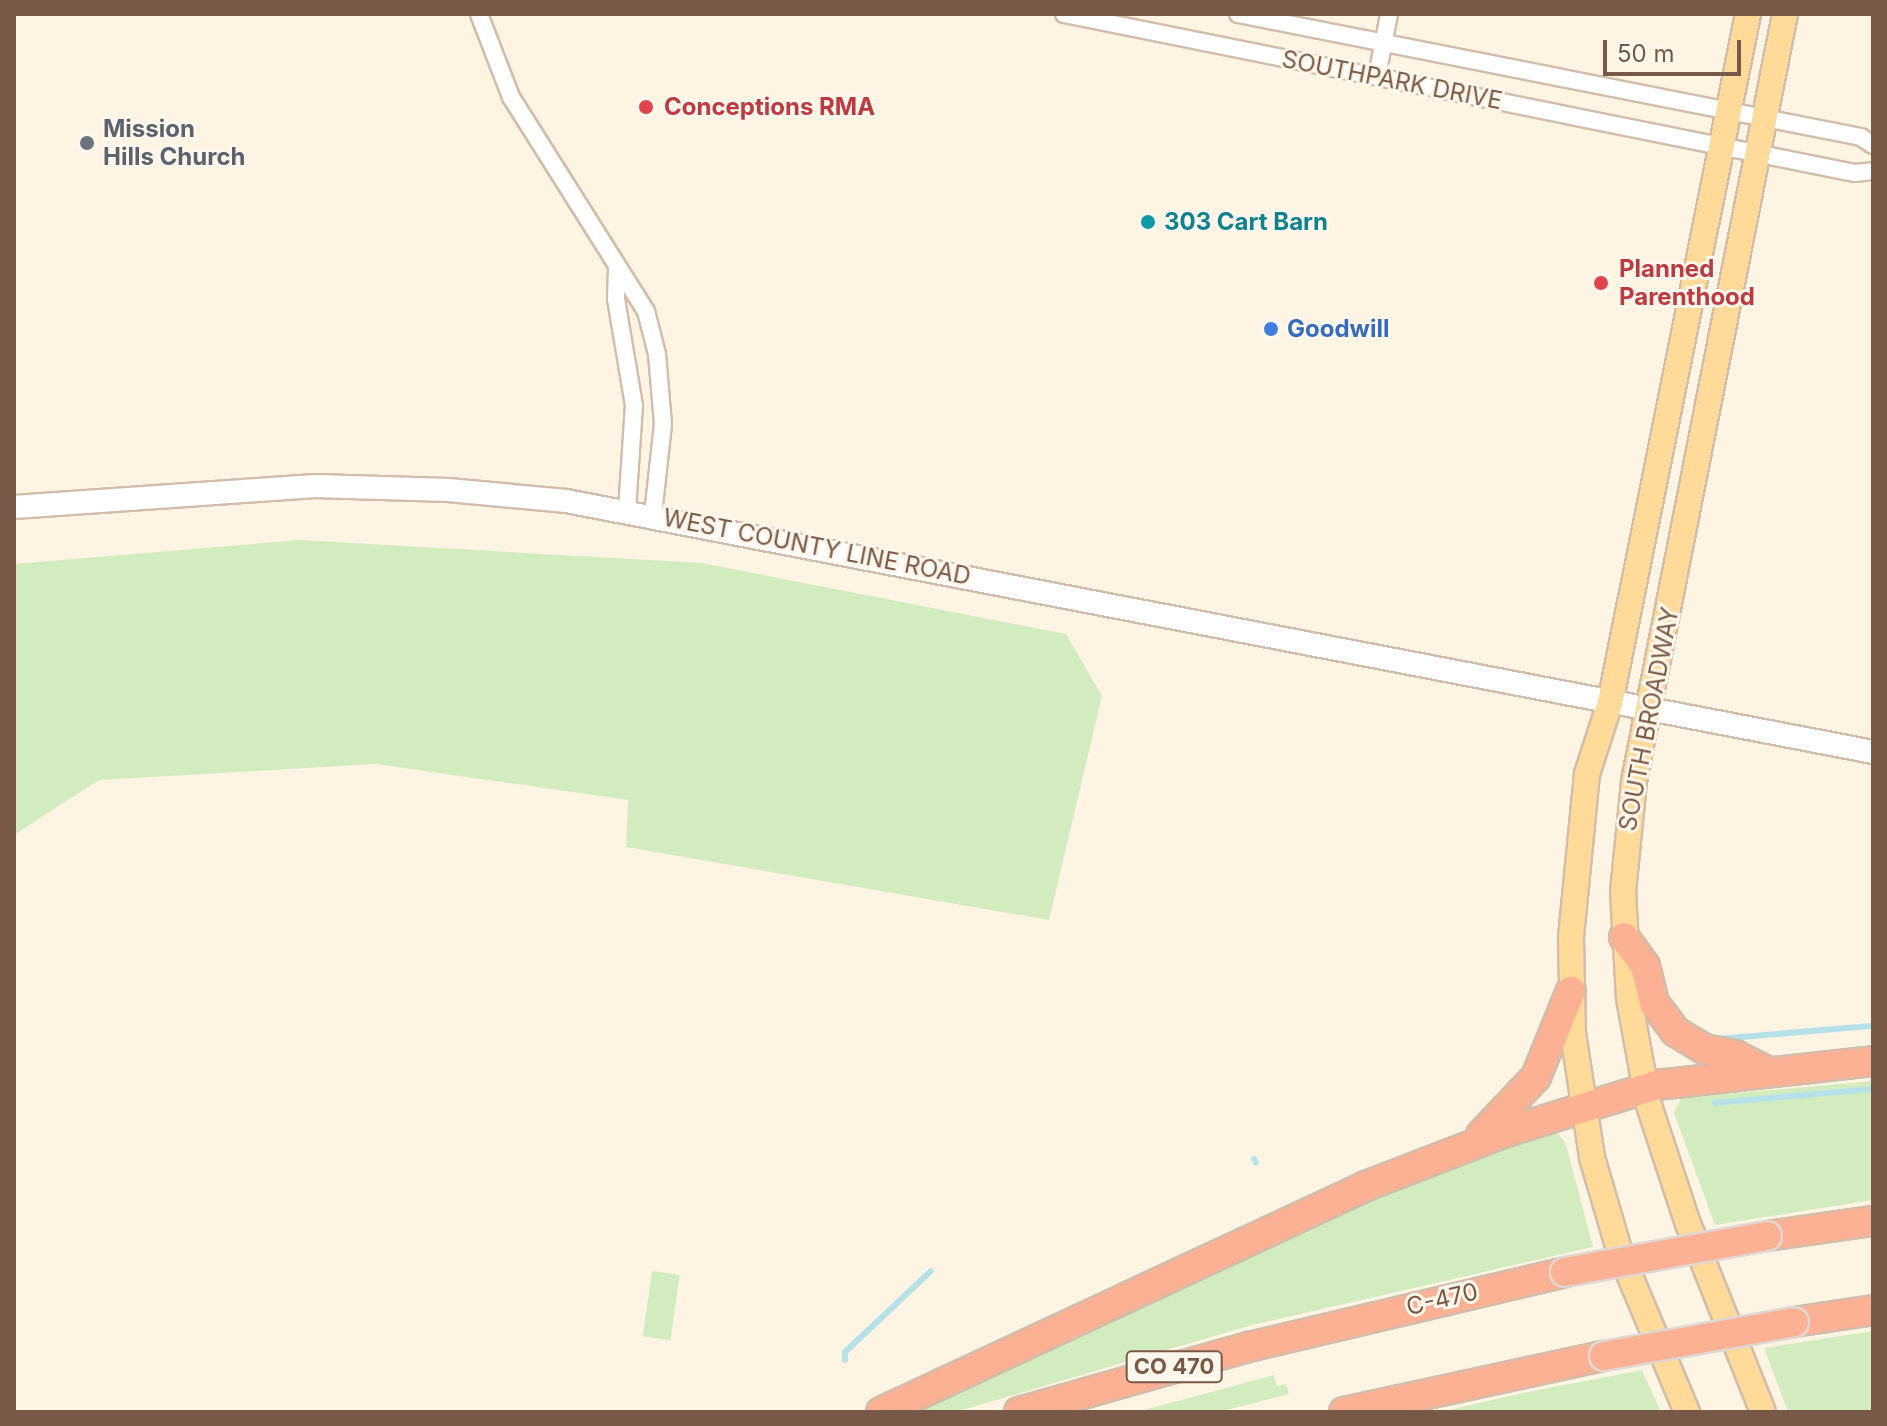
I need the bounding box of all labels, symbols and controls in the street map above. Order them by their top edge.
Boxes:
scale bar [1607,24,1745,74]
text: 50 m [1617,39,1675,68]
street label: SOUTHPARK DRIVE [1280,45,1504,115]
place label: Conceptions RMA [664,93,875,121]
marker: Conceptions RMA [635,96,657,118]
place label: Mission Hills Church [103,115,245,171]
marker: Mission Hills Church [78,134,96,152]
place label: 303 Cart Barn [1164,208,1328,236]
marker: 303 Cart Barn [1139,213,1157,231]
place label: Planned Parenthood [1619,255,1755,311]
marker: Planned Parenthood [1590,272,1612,294]
place label: Goodwill [1287,315,1389,343]
marker: Goodwill [1262,320,1280,338]
street label: WEST COUNTY LINE ROAD [661,503,973,591]
street label: SOUTH BROADWAY [1613,605,1685,833]
street label: C-470 [1403,1277,1481,1321]
road number: CO 470 [1124,1349,1224,1385]

